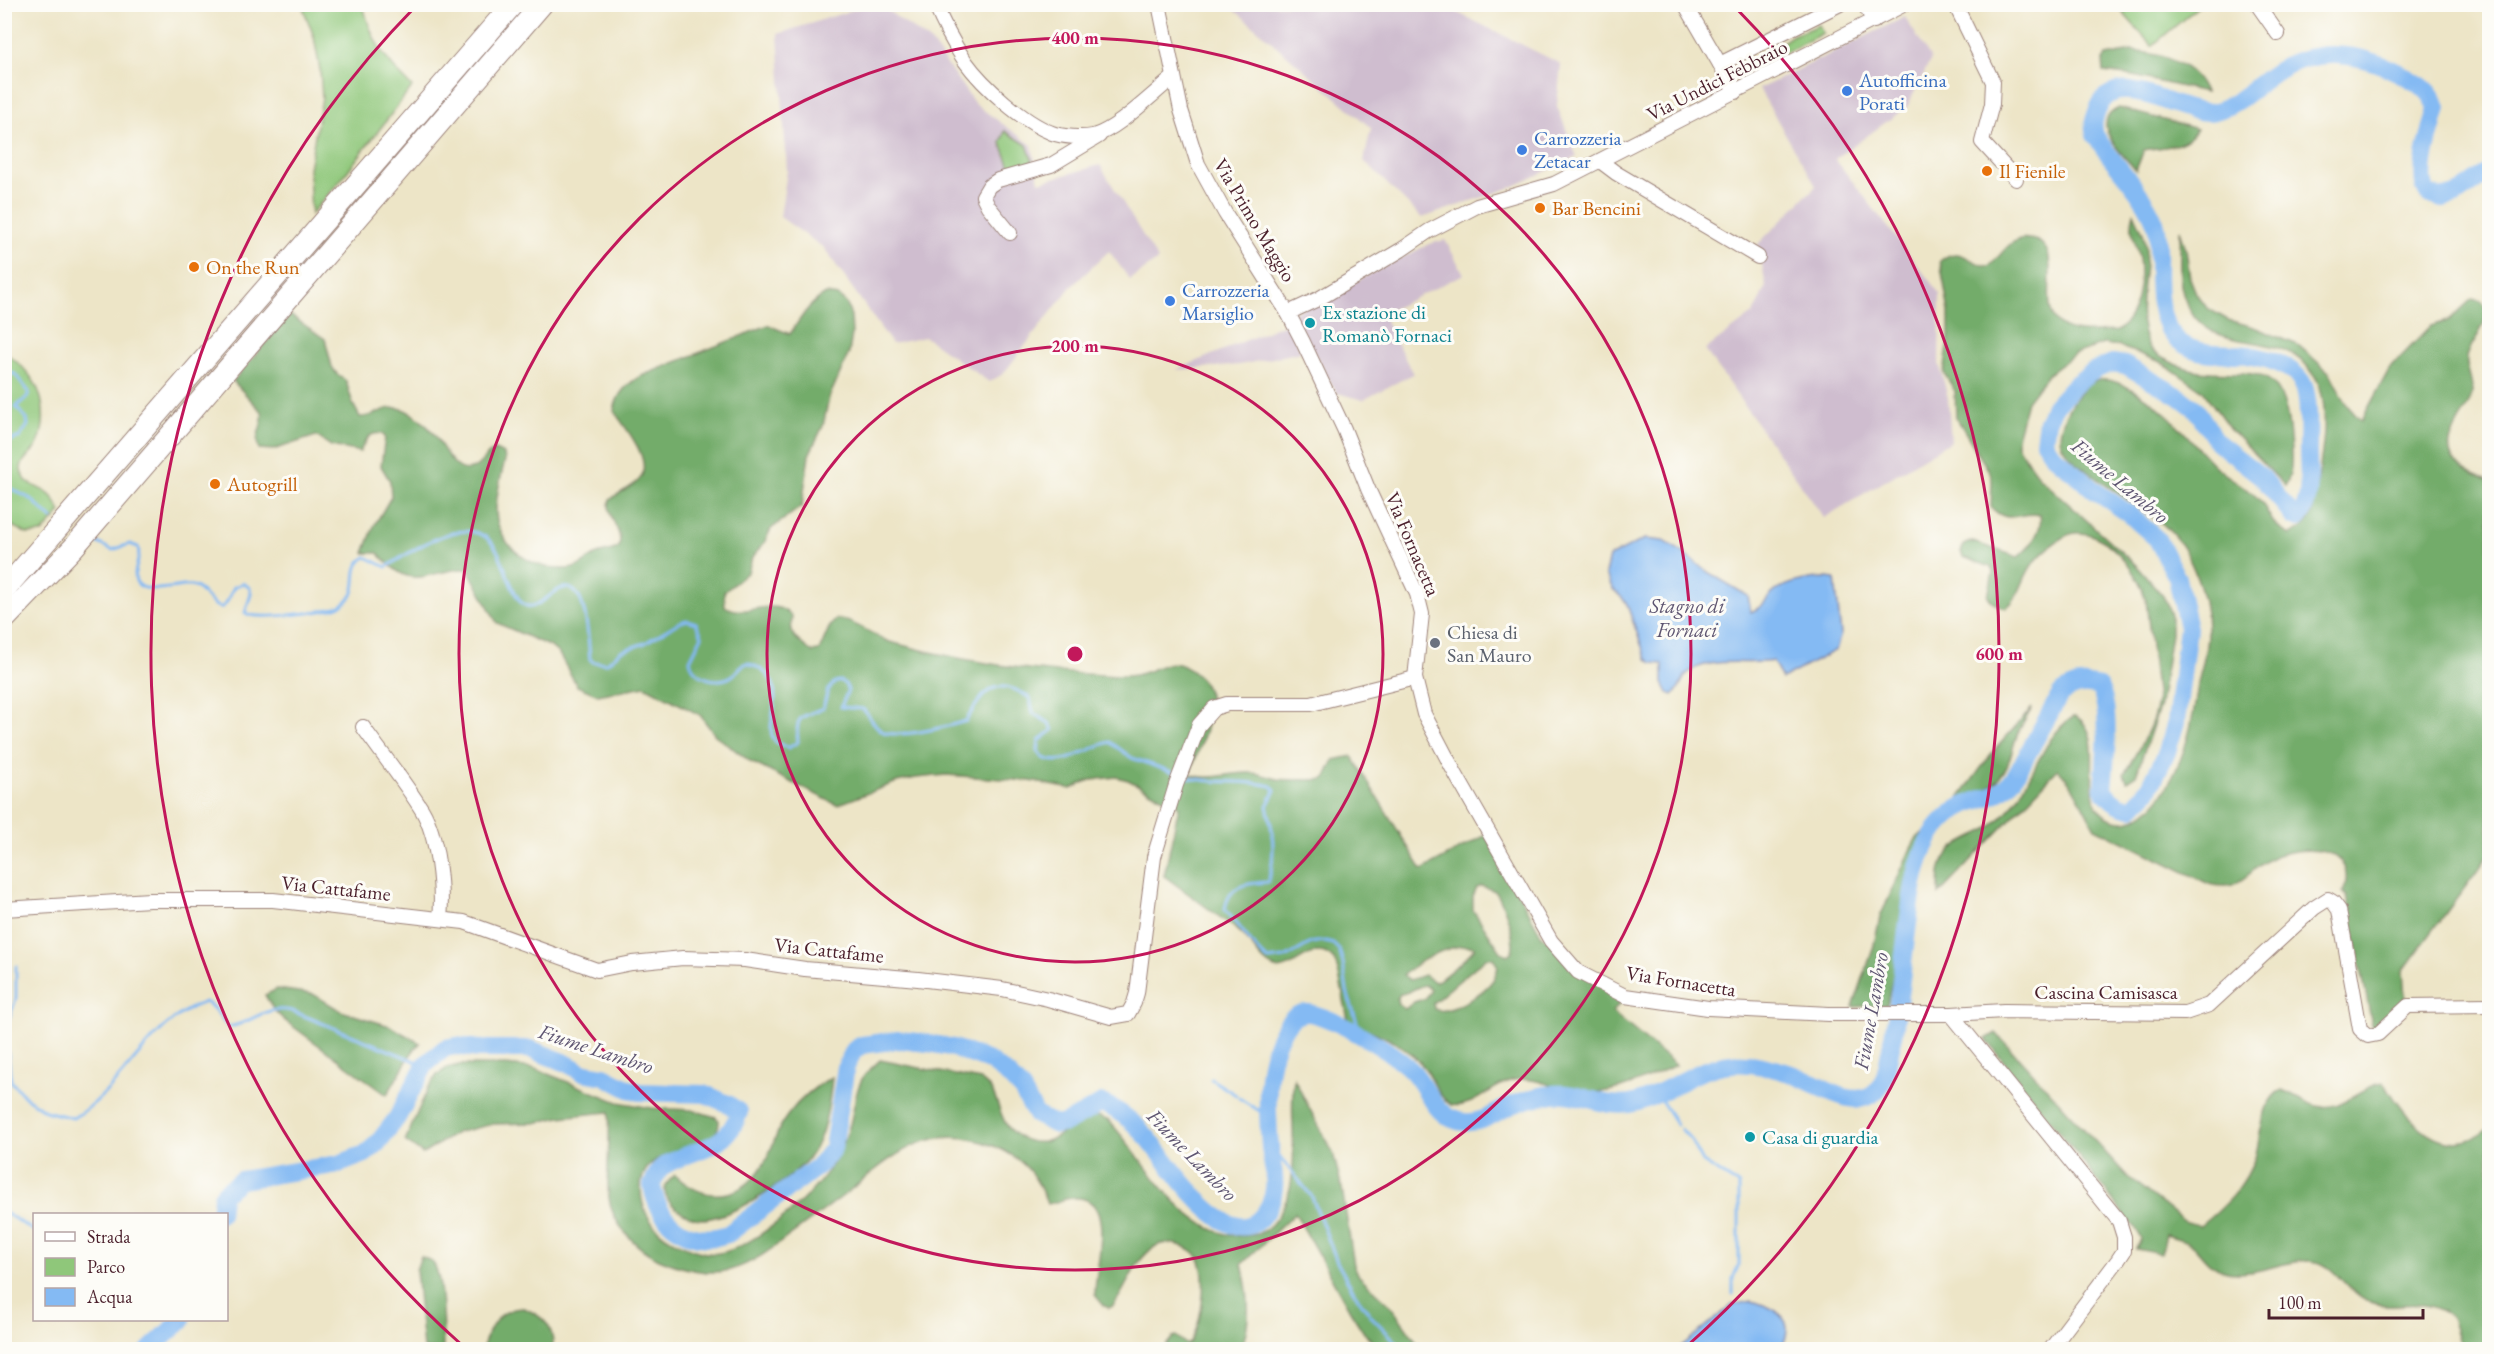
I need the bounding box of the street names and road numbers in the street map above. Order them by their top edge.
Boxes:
street label: Via Undici Febbraio [1642,33,1792,127]
street label: Via Primo Maggio [1208,153,1302,287]
street label: Via Fornacetta [1379,488,1447,600]
street label: Via Cattafame [280,869,392,907]
street label: Via Cattafame [773,931,885,969]
street label: Via Fornacetta [1624,959,1738,1003]
street label: Cascina Camisasca [2034,979,2178,1005]

